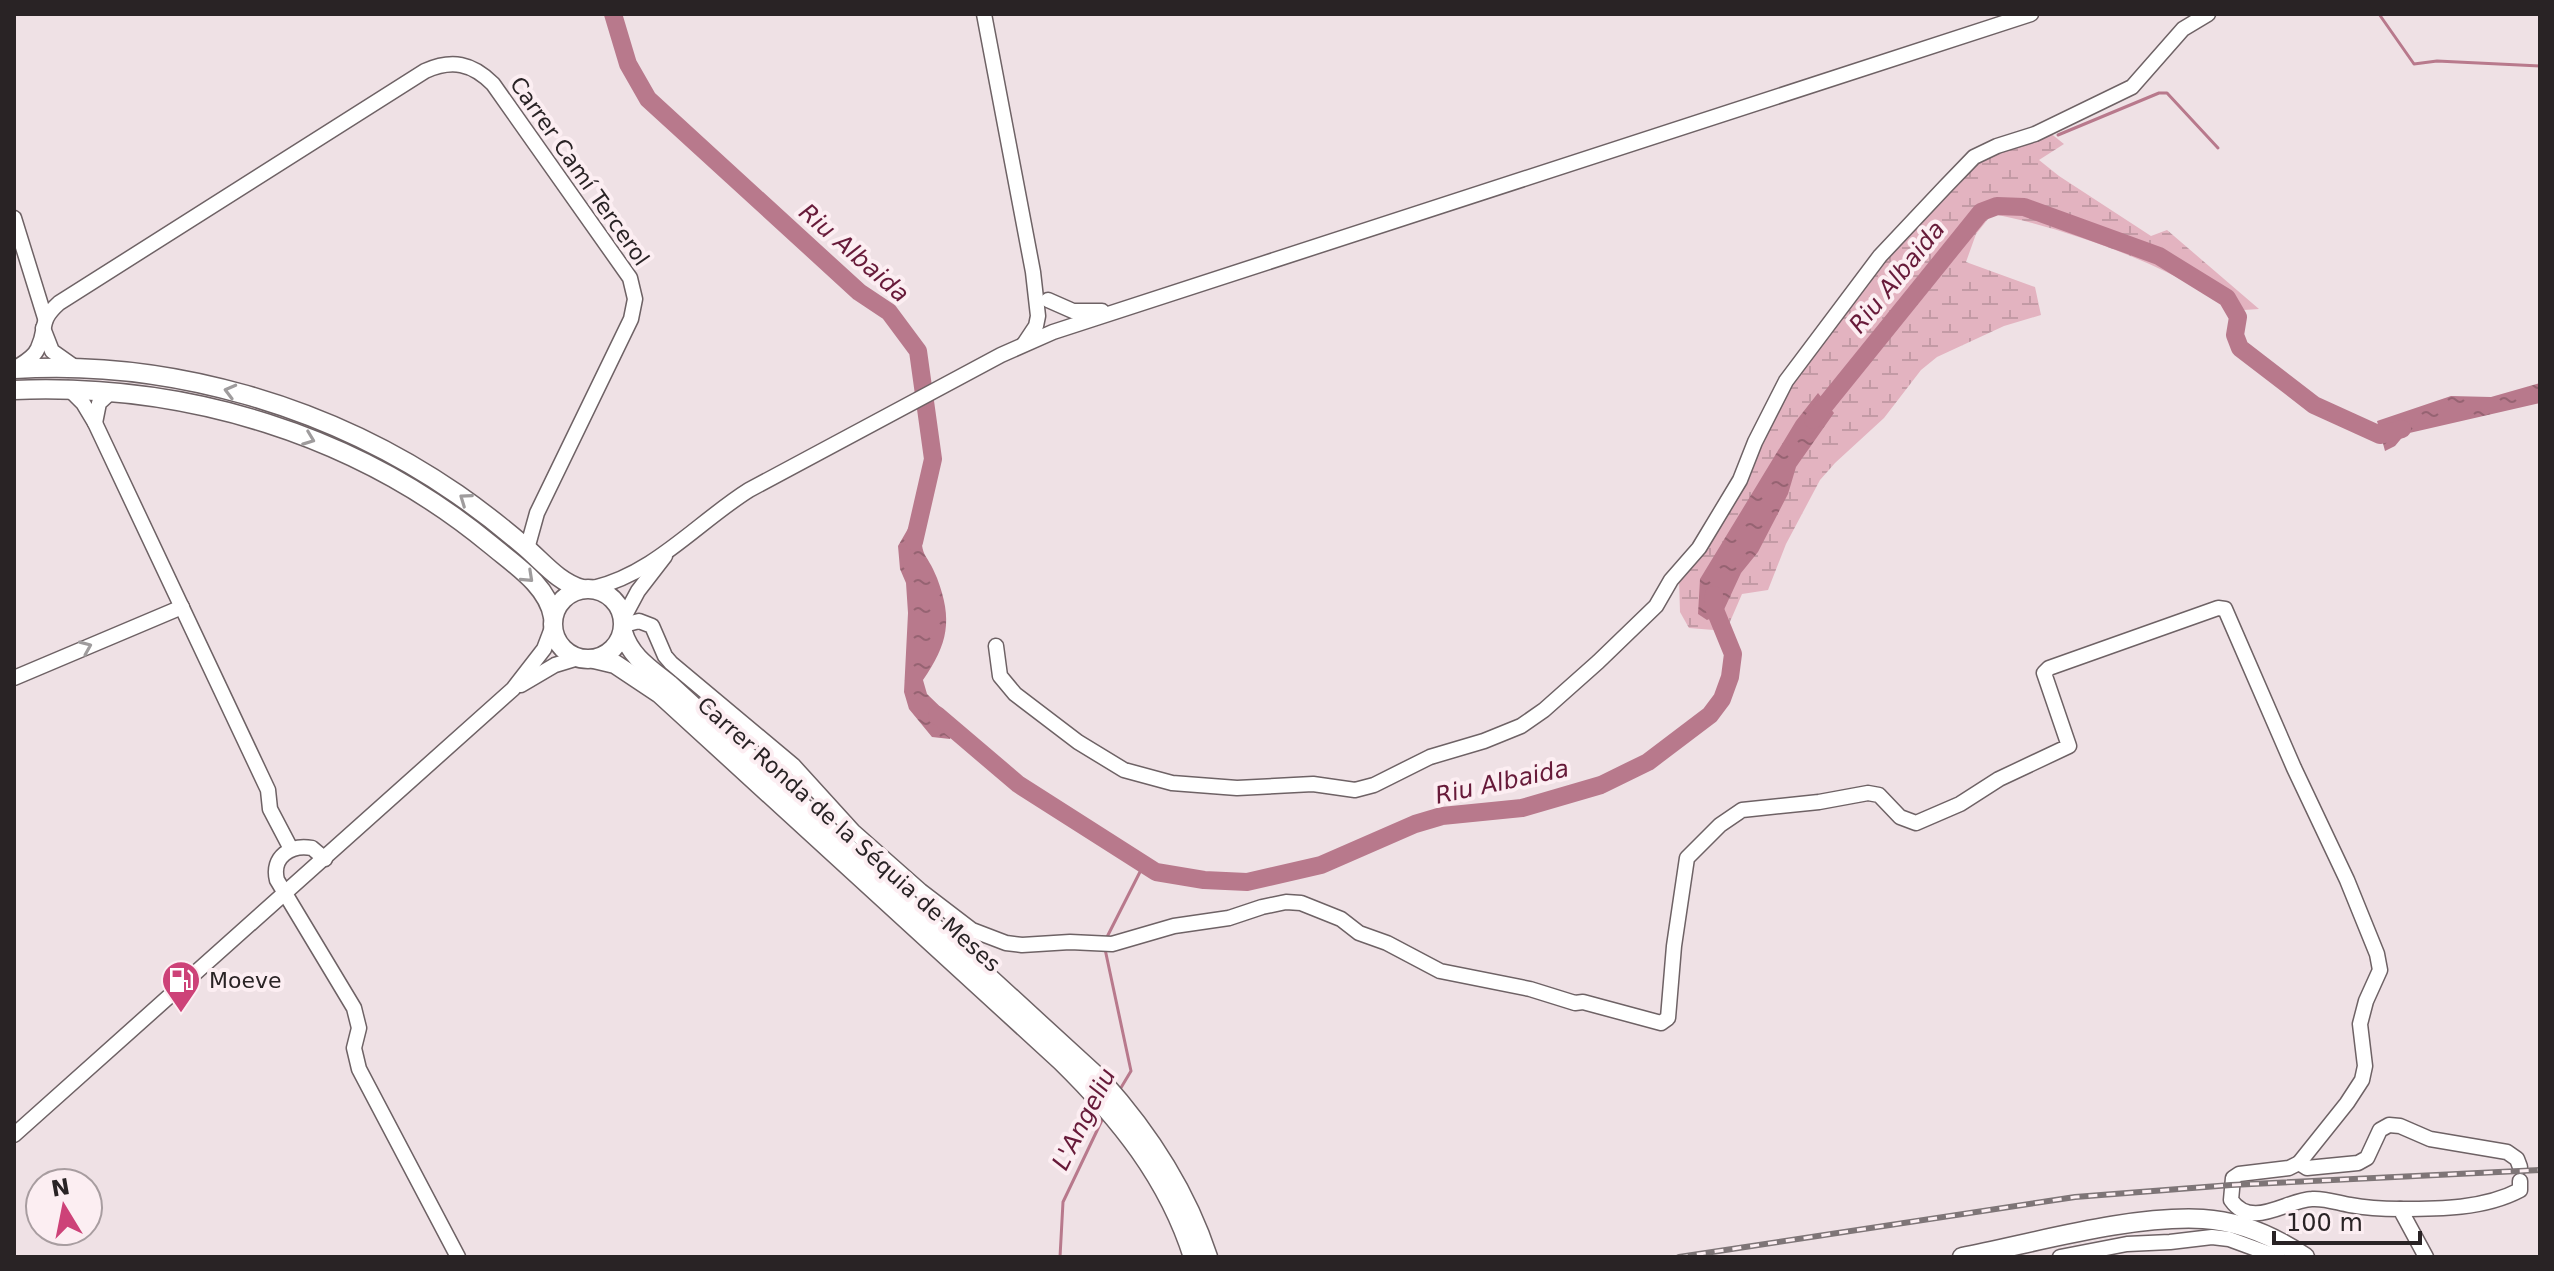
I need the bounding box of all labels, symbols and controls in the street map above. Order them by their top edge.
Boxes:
street label: Carrer Camí Tercerol [505,72,654,270]
water label: Riu Albaida [794,198,914,308]
water label: Riu Albaida [1843,215,1951,339]
one-way arrow [224,384,238,401]
one-way arrow [301,429,315,445]
one-way arrow [460,494,474,509]
one-way arrow [518,568,533,582]
one-way arrow [78,641,92,657]
street label: Carrer Ronda de la Séquia de Meses [692,692,1005,977]
water label: Riu Albaida [1433,754,1571,810]
fuel station icon: Moeve [160,959,202,1014]
place label: Moeve [209,968,282,993]
water label: L'Angeliu [1047,1064,1121,1174]
north arrow [24,1167,104,1247]
text: N [49,1174,72,1202]
scale bar [2274,1195,2420,1245]
text: 100 m [2286,1209,2363,1237]

